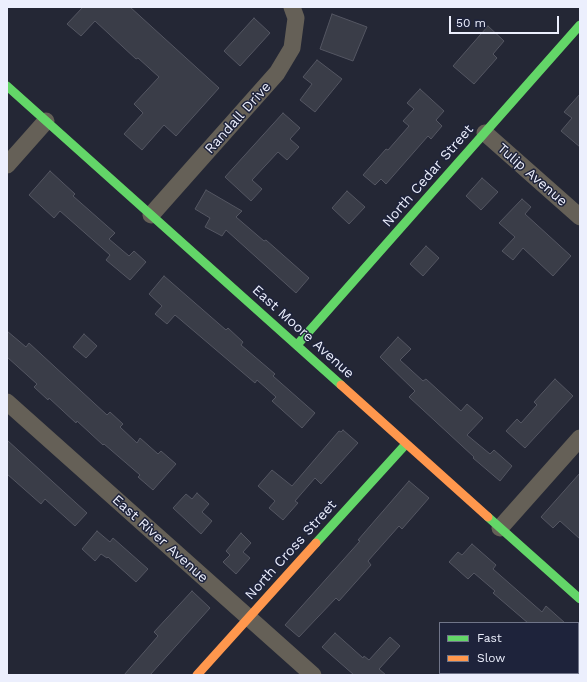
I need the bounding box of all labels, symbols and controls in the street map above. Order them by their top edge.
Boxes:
scale bar [451,8,561,34]
text: 50 m [456,16,486,30]
street label: Randall Drive [201,79,275,157]
street label: North Cedar Street [379,121,477,231]
street label: Tulip Avenue [494,140,570,210]
street label: East Moore Avenue [249,282,357,382]
street label: East River Avenue [109,492,211,586]
street label: North Cross Street [242,497,340,603]
legend [439,622,579,674]
text: Fast [477,631,502,645]
text: Slow [477,651,505,665]

